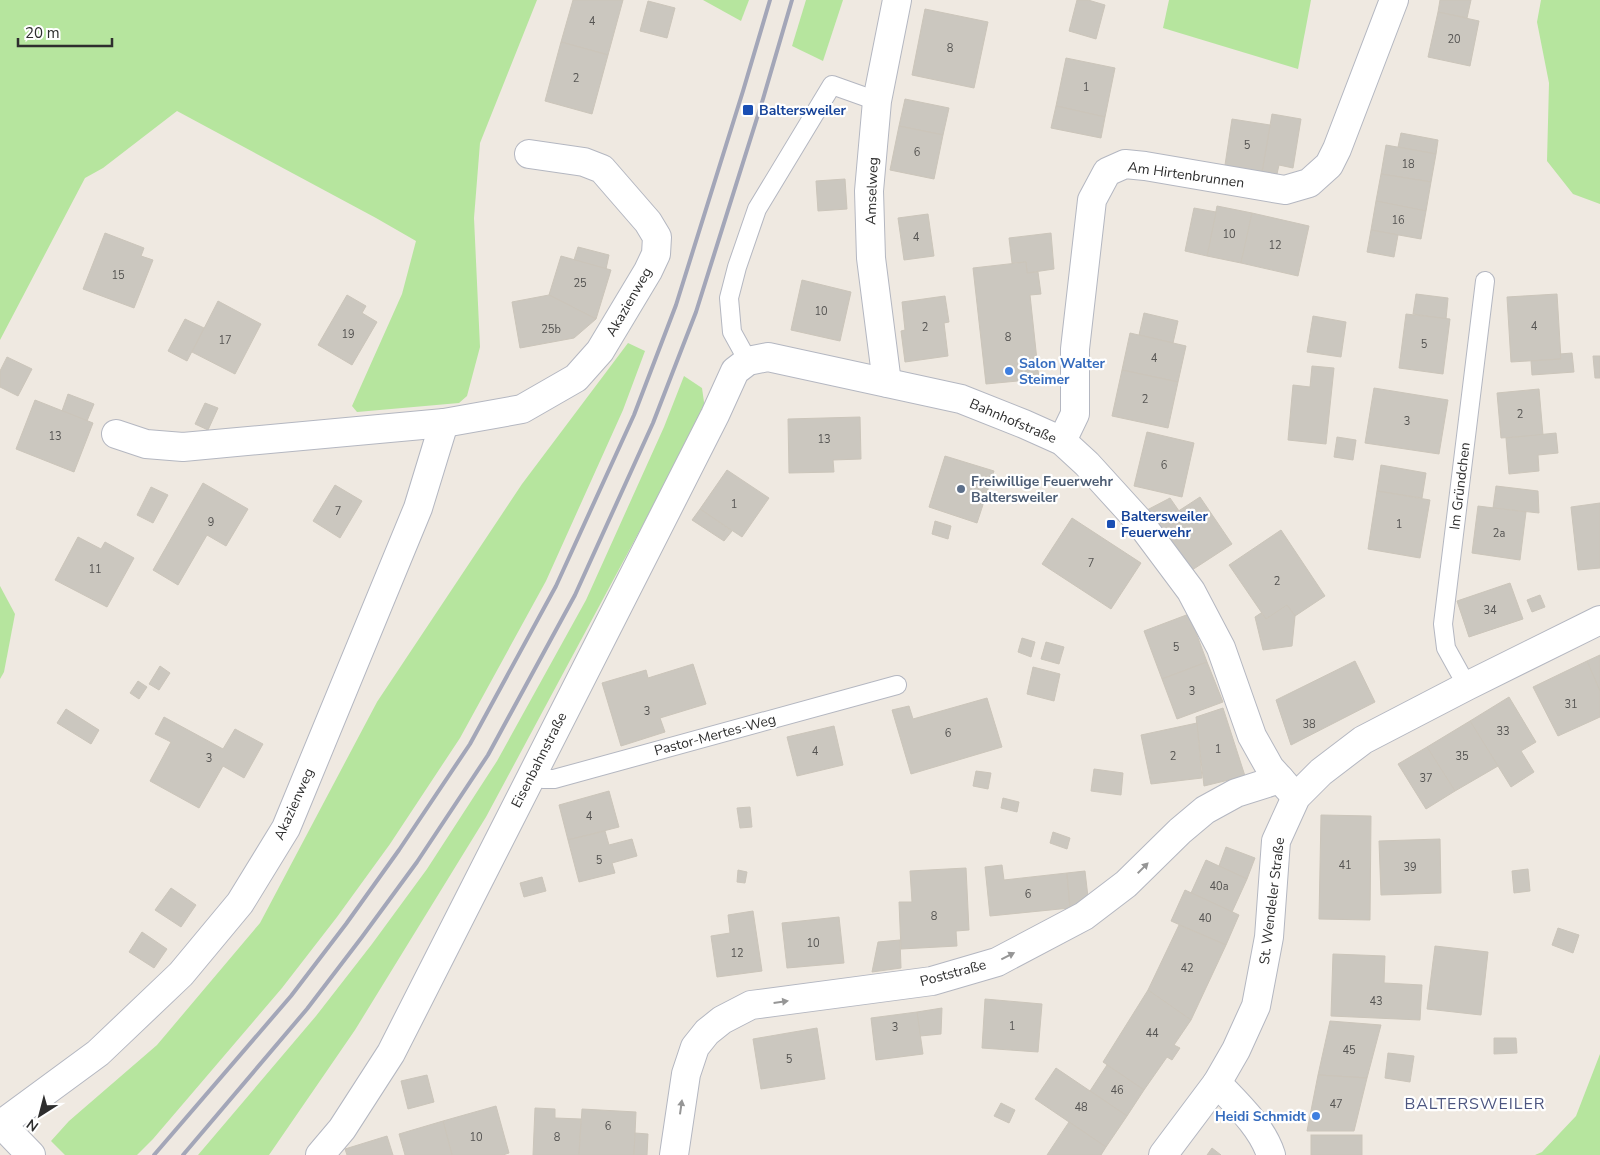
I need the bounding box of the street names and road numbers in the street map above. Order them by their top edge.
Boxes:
street label: Amselweg [861,157,883,225]
street label: Am Hirtenbrunnen [1126,157,1246,193]
street label: Akazienweg [602,264,656,340]
street label: Bahnhofstraße [966,394,1060,448]
street label: Im Gründchen [1445,441,1475,531]
street label: Eisenbahnstraße [507,709,571,811]
street label: Pastor-Mertes-Weg [652,710,778,760]
street label: Akazienweg [270,765,318,843]
street label: St. Wendeler Straße [1255,836,1289,966]
street label: Poststraße [918,955,988,991]

